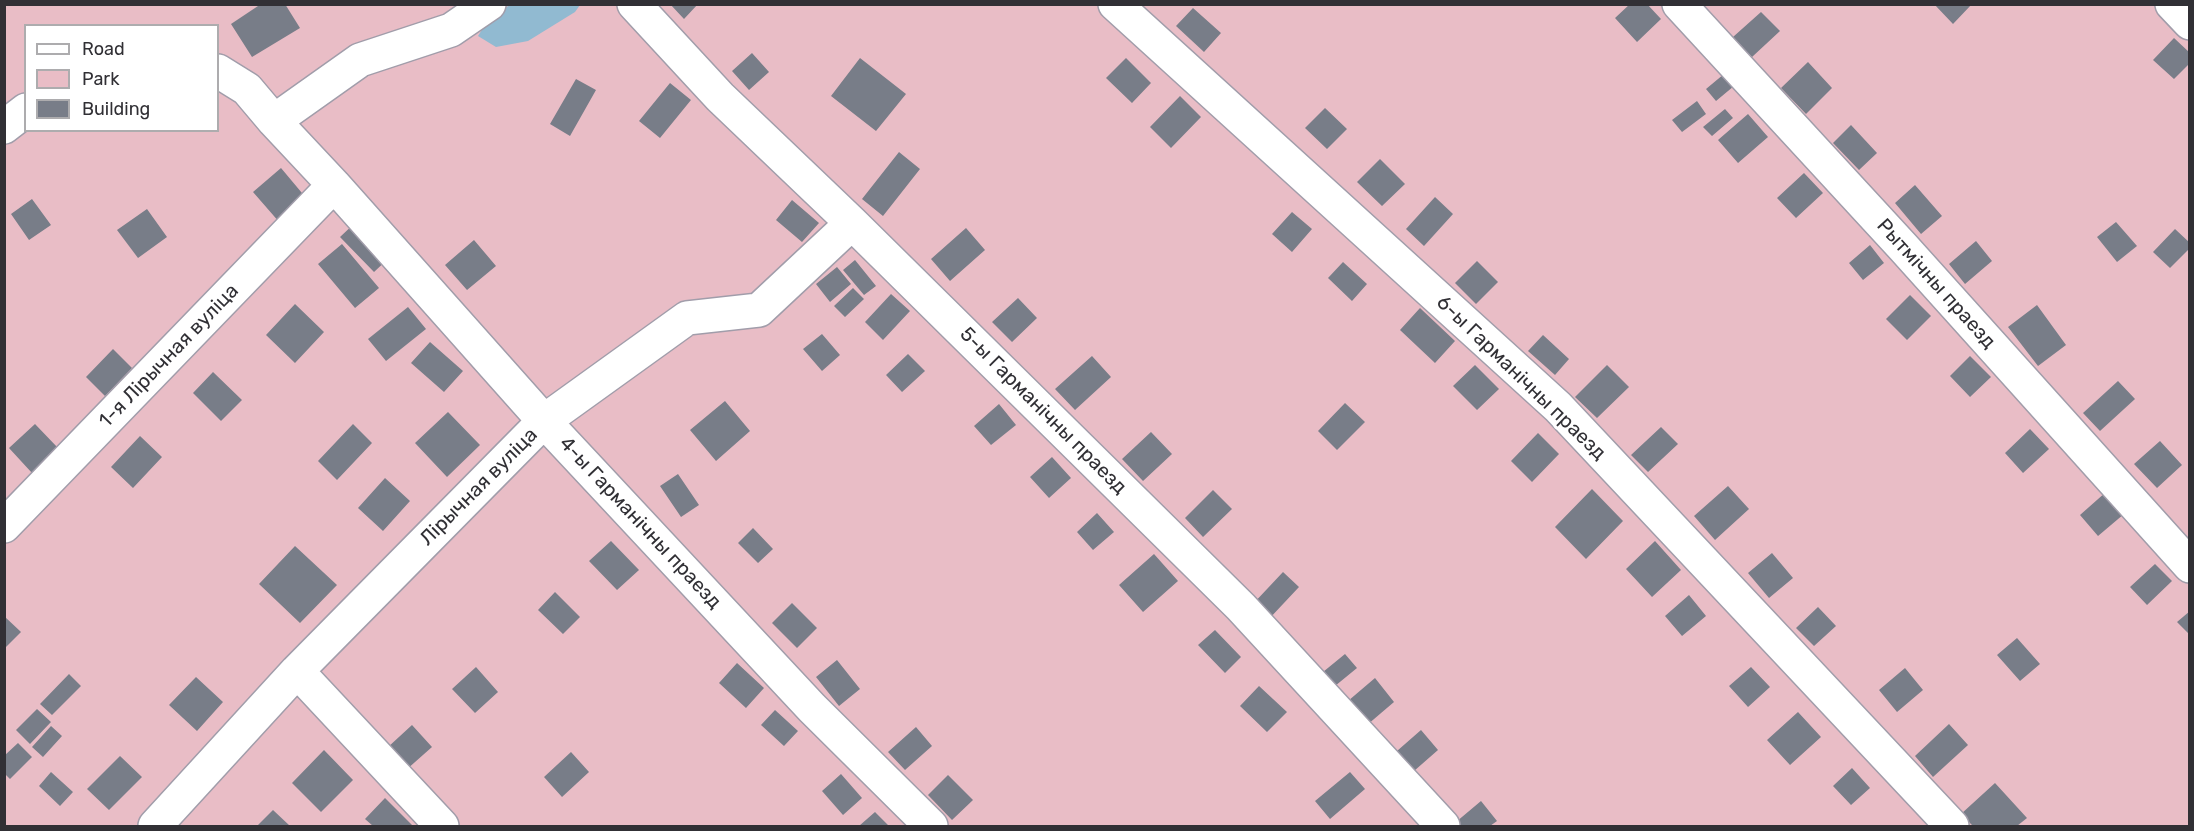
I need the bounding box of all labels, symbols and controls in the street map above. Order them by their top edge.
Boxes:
legend [24,24,219,132]
text: Road [82,38,125,60]
text: Park [82,68,119,90]
text: Building [82,98,150,120]
street label: Рытмічны праезд [1871,214,2001,354]
street label: 1-я Лірычная вуліца [94,279,244,433]
street label: 6-ы Гарманічны праезд [1431,291,1611,465]
street label: 5-ы Гарманічны праезд [955,323,1131,499]
street label: Лірычная вуліца [415,423,543,551]
street label: 4-ы Гарманічны праезд [554,432,726,614]

